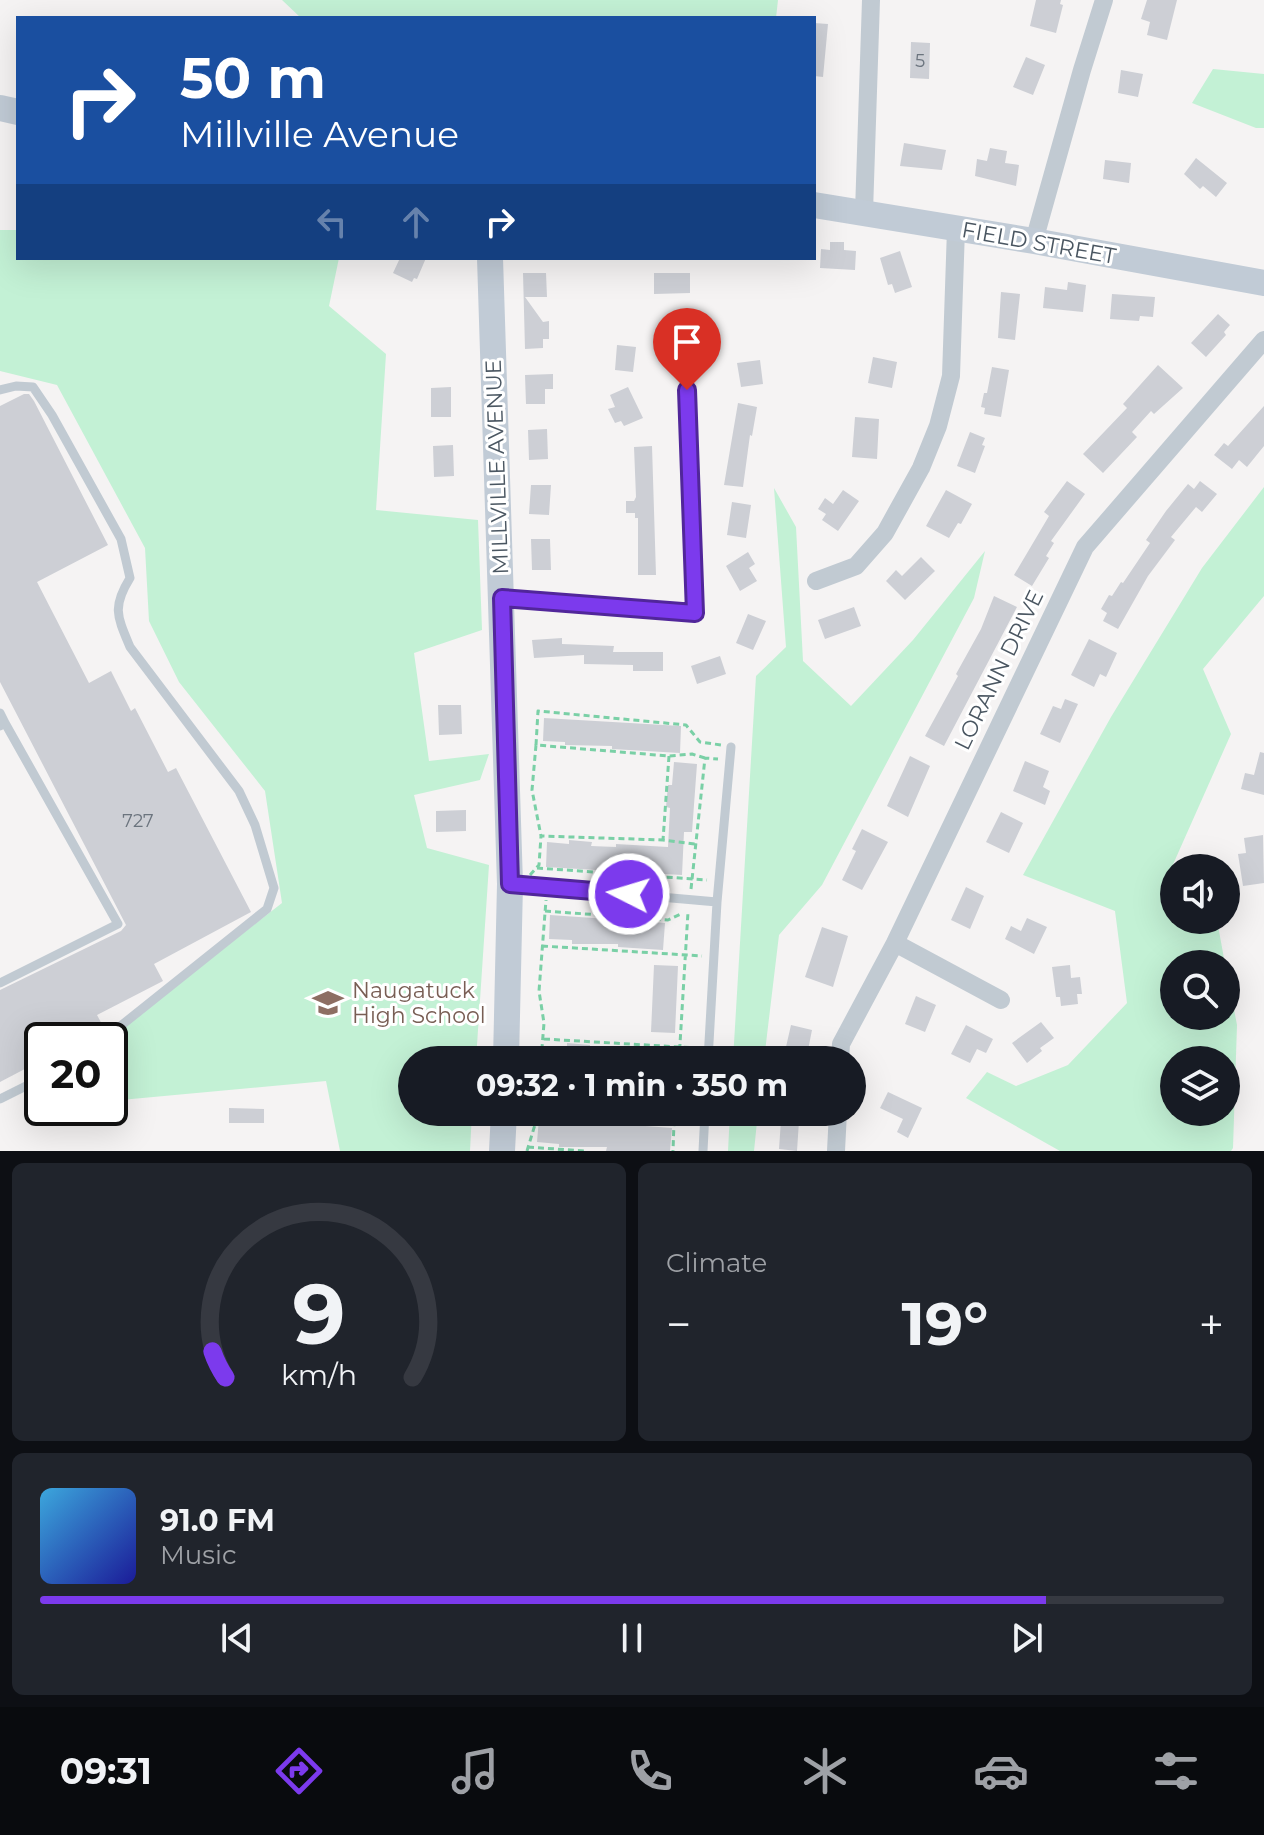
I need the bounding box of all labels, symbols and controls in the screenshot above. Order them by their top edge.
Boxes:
text: 50 m [180,44,326,112]
icon: right [48,48,152,152]
house number: 5 [915,50,925,72]
text: Millville Avenue [180,112,459,156]
icon: left [310,200,354,244]
icon: ahead [394,200,438,244]
icon: right [478,200,522,244]
street label: FIELD STREET [960,216,1119,270]
pin [653,308,721,390]
icon: arrive [665,320,709,364]
street label: MILLVILLE AVENUE [480,359,514,575]
street label: LORANN DRIVE [949,586,1049,754]
house number: 727 [122,810,154,832]
position arrow [587,852,671,936]
map controls [1160,854,1240,1126]
button: sound [1160,854,1240,934]
button: search [1160,950,1240,1030]
place label: Naugatuck High School [352,977,486,1029]
school or university icon: Naugatuck High School [311,986,345,1020]
speed limit sign: 20 [24,1022,128,1126]
button: layers [1160,1046,1240,1126]
text: 09:32 · 1 min · 350 m [476,1067,788,1104]
text: Climate [666,1247,767,1279]
text: 9 [293,1263,346,1365]
text: 19° [902,1287,988,1360]
text: − [666,1297,691,1351]
text: + [1199,1297,1224,1351]
text: km/h [281,1357,357,1392]
text: 91.0 FM [160,1502,275,1539]
text: Music [160,1539,237,1571]
icon: previous [215,1616,259,1660]
icon: pause [610,1616,654,1660]
icon: next [1005,1616,1049,1660]
icon: directions [271,1743,327,1799]
icon: music [447,1743,503,1799]
icon: phone [622,1743,678,1799]
icon: climate [797,1743,853,1799]
icon: car [973,1743,1029,1799]
icon: filters [1148,1743,1204,1799]
text: 09:31 [60,1749,152,1793]

